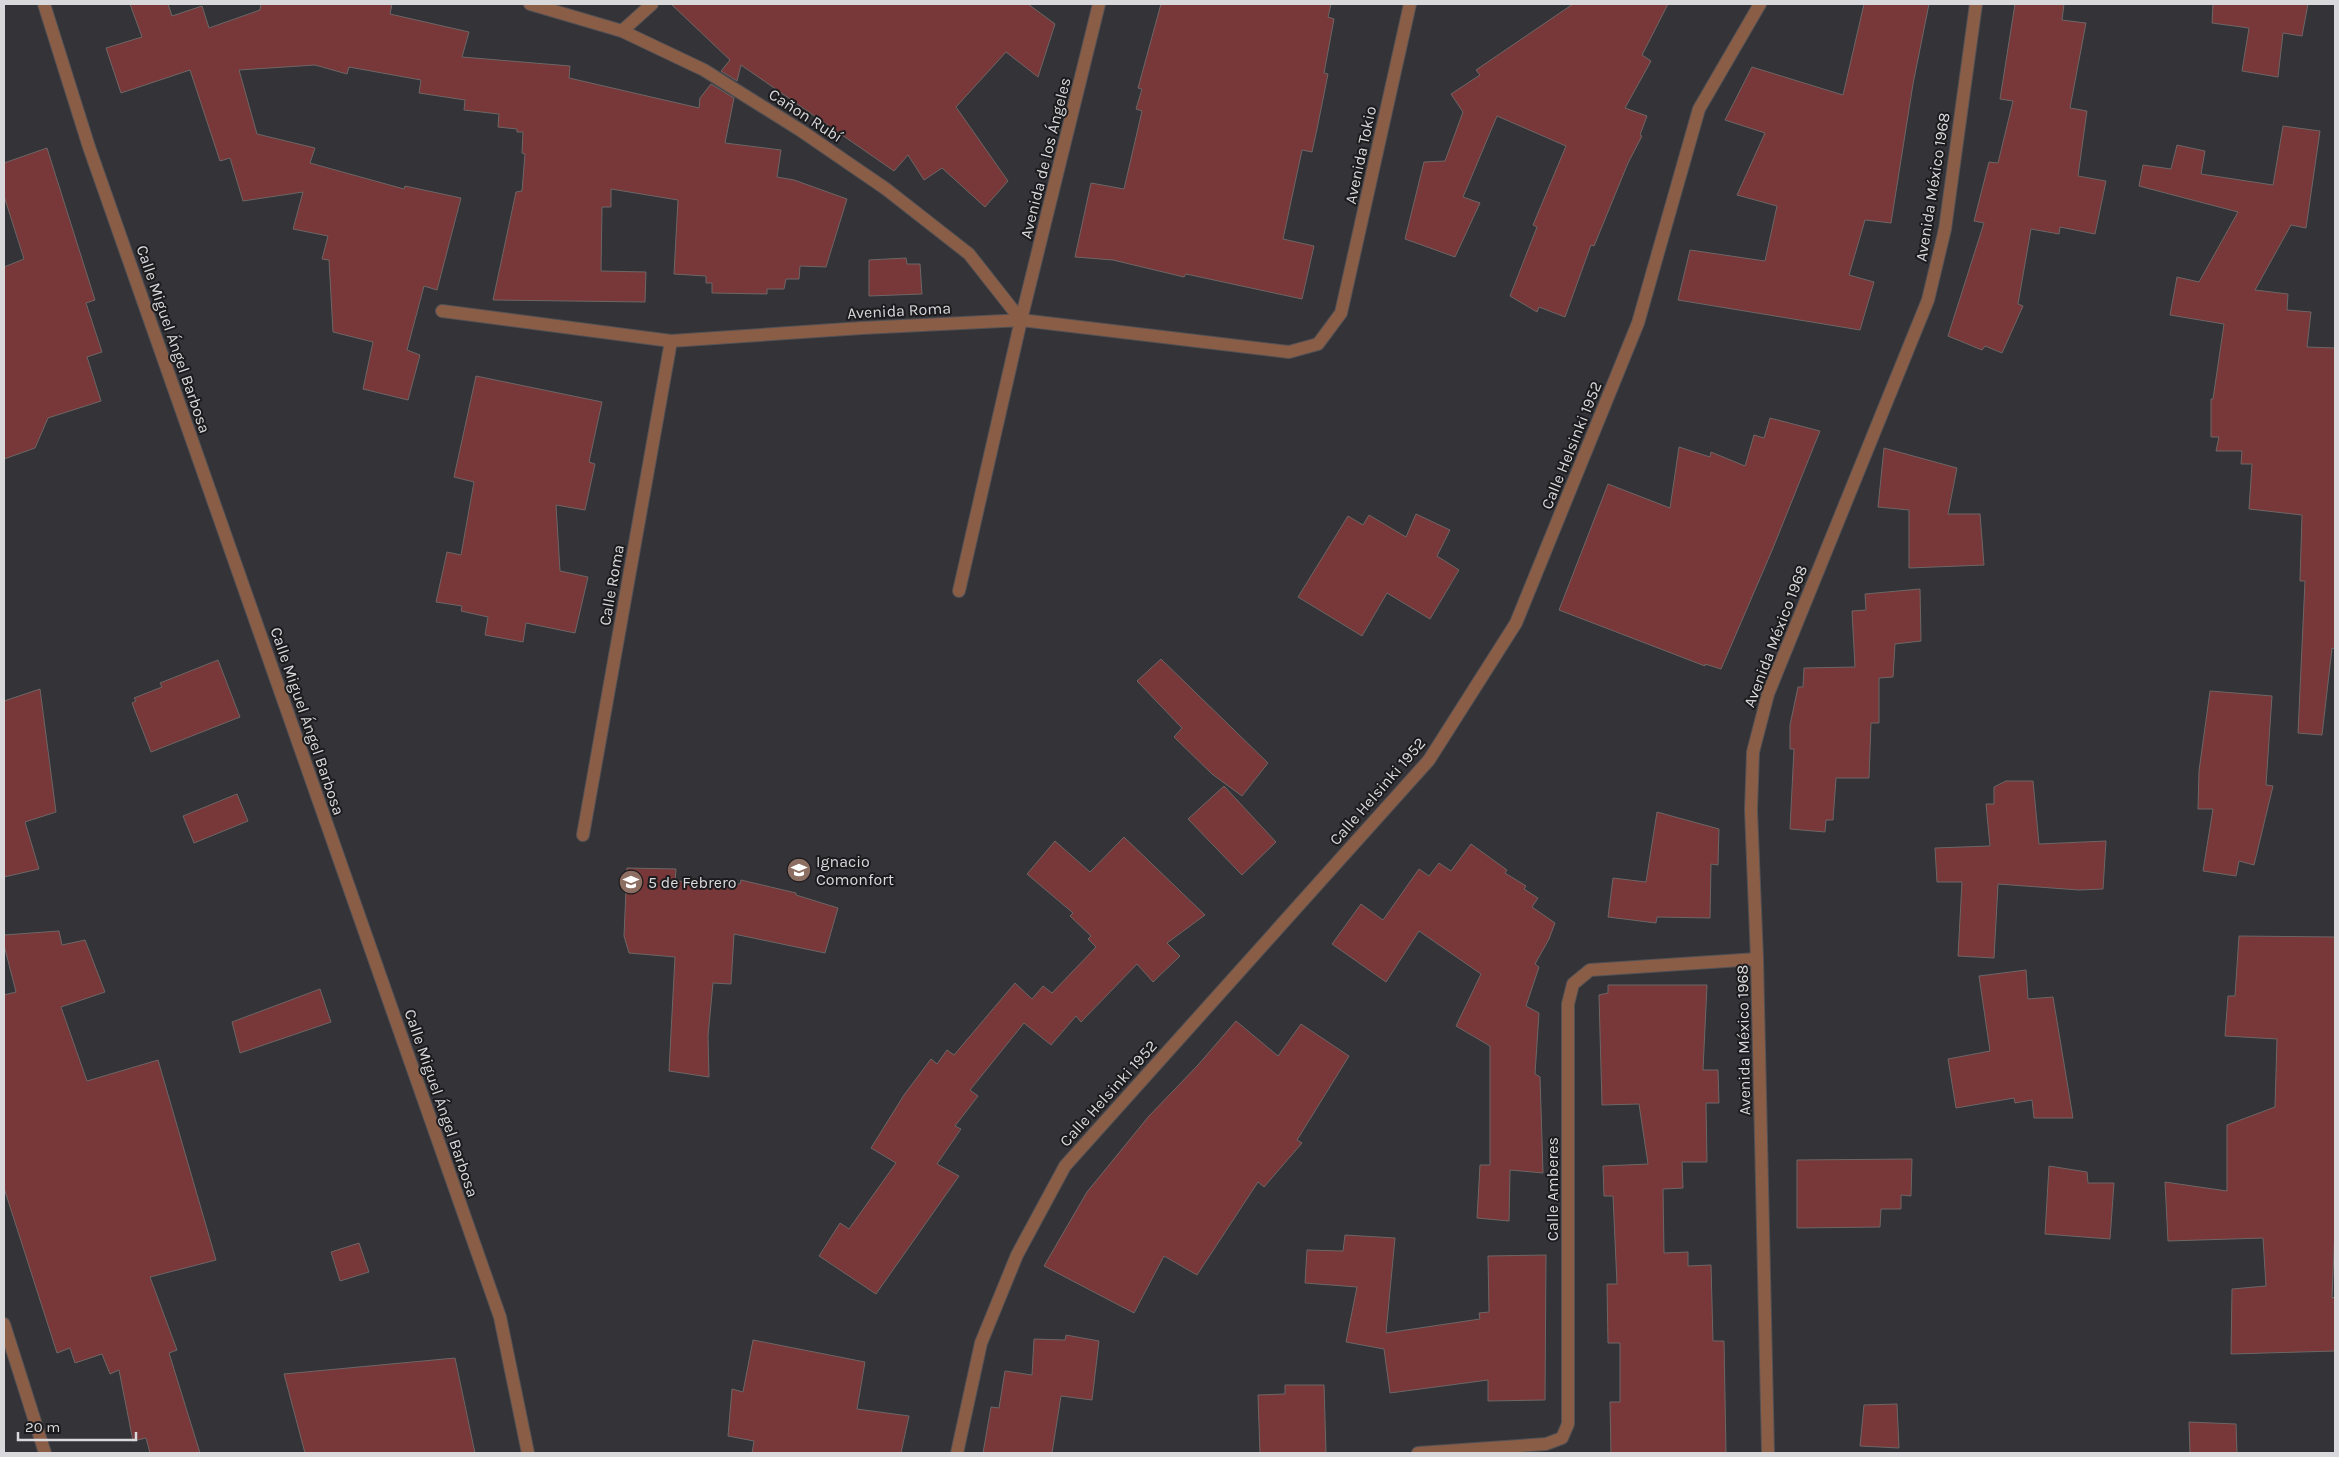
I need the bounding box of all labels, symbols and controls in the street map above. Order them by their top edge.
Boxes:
street label: Avenida de los Ángeles [1016,75,1075,241]
street label: Cañon Rubí [765,85,846,146]
street label: Avenida Tokio [1341,104,1380,206]
street label: Avenida México 1968 [1911,111,1954,263]
street label: Calle Miguel Ángel Barbosa [132,243,215,436]
street label: Avenida Roma [847,298,951,323]
street label: Calle Helsinki 1952 [1537,378,1606,512]
street label: Calle Roma [595,543,628,627]
street label: Avenida México 1968 [1740,562,1811,710]
street label: Calle Miguel Ángel Barbosa [266,625,349,818]
street label: Calle Helsinki 1952 [1326,734,1429,849]
place label: Ignacio Comonfort [816,852,894,889]
school or university icon: Ignacio Comonfort [786,857,812,883]
school or university icon: 5 de Febrero [618,869,644,895]
place label: 5 de Febrero [648,873,737,892]
street label: Avenida México 1968 [1733,964,1754,1115]
street label: Calle Miguel Ángel Barbosa [400,1007,483,1200]
street label: Calle Helsinki 1952 [1056,1036,1161,1150]
street label: Calle Amberes [1543,1137,1562,1241]
scale bar [18,1410,135,1442]
text: 20 m [25,1418,60,1436]

